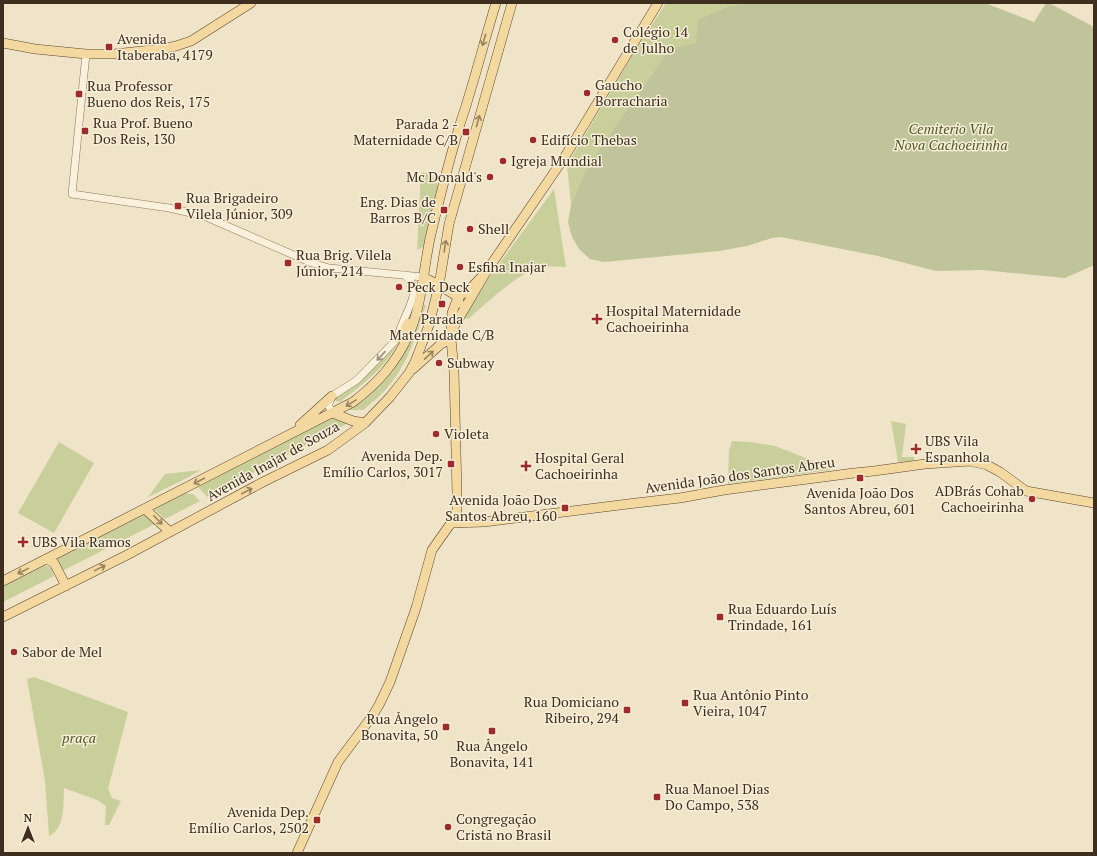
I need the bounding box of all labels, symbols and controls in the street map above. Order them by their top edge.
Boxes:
place label: Colégio 14 de Julho [623,22,689,57]
place label: Avenida Itaberaba, 4179 [117,29,213,64]
one-way arrow [480,34,487,47]
marker: Colégio 14 de Julho [610,35,620,45]
marker: Avenida Itaberaba, 4179 [104,42,114,52]
place label: Gaucho Borracharia [595,75,668,110]
place label: Rua Professor Bueno dos Reis, 175 [87,76,210,111]
marker: Gaucho Borracharia [582,88,592,98]
marker: Rua Professor Bueno dos Reis, 175 [74,89,84,99]
place label: Rua Prof. Bueno Dos Reis, 130 [93,113,193,148]
place label: Parada 2 - Maternidade C/B [353,114,458,149]
one-way arrow [475,114,482,127]
park label: Cemiterio Vila Nova Cachoeirinha [893,119,1008,154]
marker: Rua Prof. Bueno Dos Reis, 130 [80,126,90,136]
marker: Parada 2 - Maternidade C/B [461,127,471,137]
place label: Edifício Thebas [541,130,637,149]
marker: Edifício Thebas [528,135,538,145]
place label: Igreja Mundial [511,151,602,170]
marker: Igreja Mundial [498,156,508,166]
place label: Mc Donald's [406,167,482,186]
marker: Mc Donald's [485,172,495,182]
place label: Rua Brigadeiro Vilela Júnior, 309 [186,188,293,223]
place label: Eng. Dias de Barros B/C [360,192,436,227]
marker: Rua Brigadeiro Vilela Júnior, 309 [173,201,183,211]
marker: Eng. Dias de Barros B/C [439,205,449,215]
place label: Shell [478,219,509,238]
marker: Shell [465,224,475,234]
one-way arrow [441,240,449,253]
place label: Rua Brig. Vilela Júnior, 214 [296,245,392,280]
place label: Esfiha Inajar [468,257,547,276]
marker: Rua Brig. Vilela Júnior, 214 [283,258,293,268]
marker: Esfiha Inajar [455,262,465,272]
place label: Peck Deck [407,277,471,296]
marker: Peck Deck [394,282,404,292]
marker: Parada Maternidade C/B [437,299,447,309]
place label: Hospital Maternidade Cachoeirinha [606,301,741,336]
place label: Parada Maternidade C/B [390,309,494,344]
marker: Hospital Maternidade Cachoeirinha [591,313,603,325]
one-way arrow [424,350,434,360]
one-way arrow [376,351,386,361]
place label: Subway [447,353,495,372]
marker: Subway [434,358,444,368]
one-way arrow [345,399,357,407]
street label: Avenida Inajar de Souza [203,416,342,505]
place label: Violeta [444,424,489,443]
marker: Violeta [431,429,441,439]
place label: UBS Vila Espanhola [925,431,990,466]
marker: UBS Vila Espanhola [910,443,922,455]
place label: Avenida Dep. Emílio Carlos, 3017 [323,446,443,481]
place label: Hospital Geral Cachoeirinha [535,448,624,483]
street label: Avenida João dos Santos Abreu [644,452,836,497]
marker: Avenida Dep. Emílio Carlos, 3017 [446,459,456,469]
marker: Hospital Geral Cachoeirinha [520,460,532,472]
marker: Avenida João Dos Santos Abreu, 601 [855,473,865,483]
one-way arrow [194,478,206,485]
place label: ADBrás Cohab Cachoeirinha [935,481,1024,516]
place label: Avenida João Dos Santos Abreu, 601 [804,483,916,518]
one-way arrow [241,486,253,494]
place label: Avenida João Dos Santos Abreu, 160 [445,490,557,525]
marker: ADBrás Cohab Cachoeirinha [1027,494,1037,504]
marker: Avenida João Dos Santos Abreu, 160 [560,503,570,513]
one-way arrow [153,515,163,525]
place label: UBS Vila Ramos [32,532,131,551]
marker: UBS Vila Ramos [17,536,29,548]
one-way arrow [94,564,106,571]
one-way arrow [18,568,30,575]
place label: Rua Eduardo Luís Trindade, 161 [728,599,837,634]
marker: Rua Eduardo Luís Trindade, 161 [715,612,725,622]
place label: Sabor de Mel [22,642,102,661]
marker: Sabor de Mel [9,647,19,657]
place label: Rua Antônio Pinto Vieira, 1047 [693,685,809,720]
place label: Rua Domiciano Ribeiro, 294 [524,692,620,727]
marker: Rua Antônio Pinto Vieira, 1047 [680,698,690,708]
marker: Rua Domiciano Ribeiro, 294 [622,705,632,715]
place label: Rua Ângelo Bonavita, 50 [361,709,438,744]
marker: Rua Ângelo Bonavita, 50 [441,722,451,732]
marker: Rua Ângelo Bonavita, 141 [487,726,497,736]
park label: praça [62,728,96,747]
place label: Rua Ângelo Bonavita, 141 [450,736,534,771]
place label: Rua Manoel Dias Do Campo, 538 [665,779,770,814]
marker: Rua Manoel Dias Do Campo, 538 [652,792,662,802]
place label: Avenida Dep. Emílio Carlos, 2502 [189,802,309,837]
north arrow [8,808,48,848]
place label: Congregação Cristã no Brasil [456,809,551,844]
text: N [24,811,33,825]
marker: Avenida Dep. Emílio Carlos, 2502 [312,815,322,825]
marker: Congregação Cristã no Brasil [443,822,453,832]

